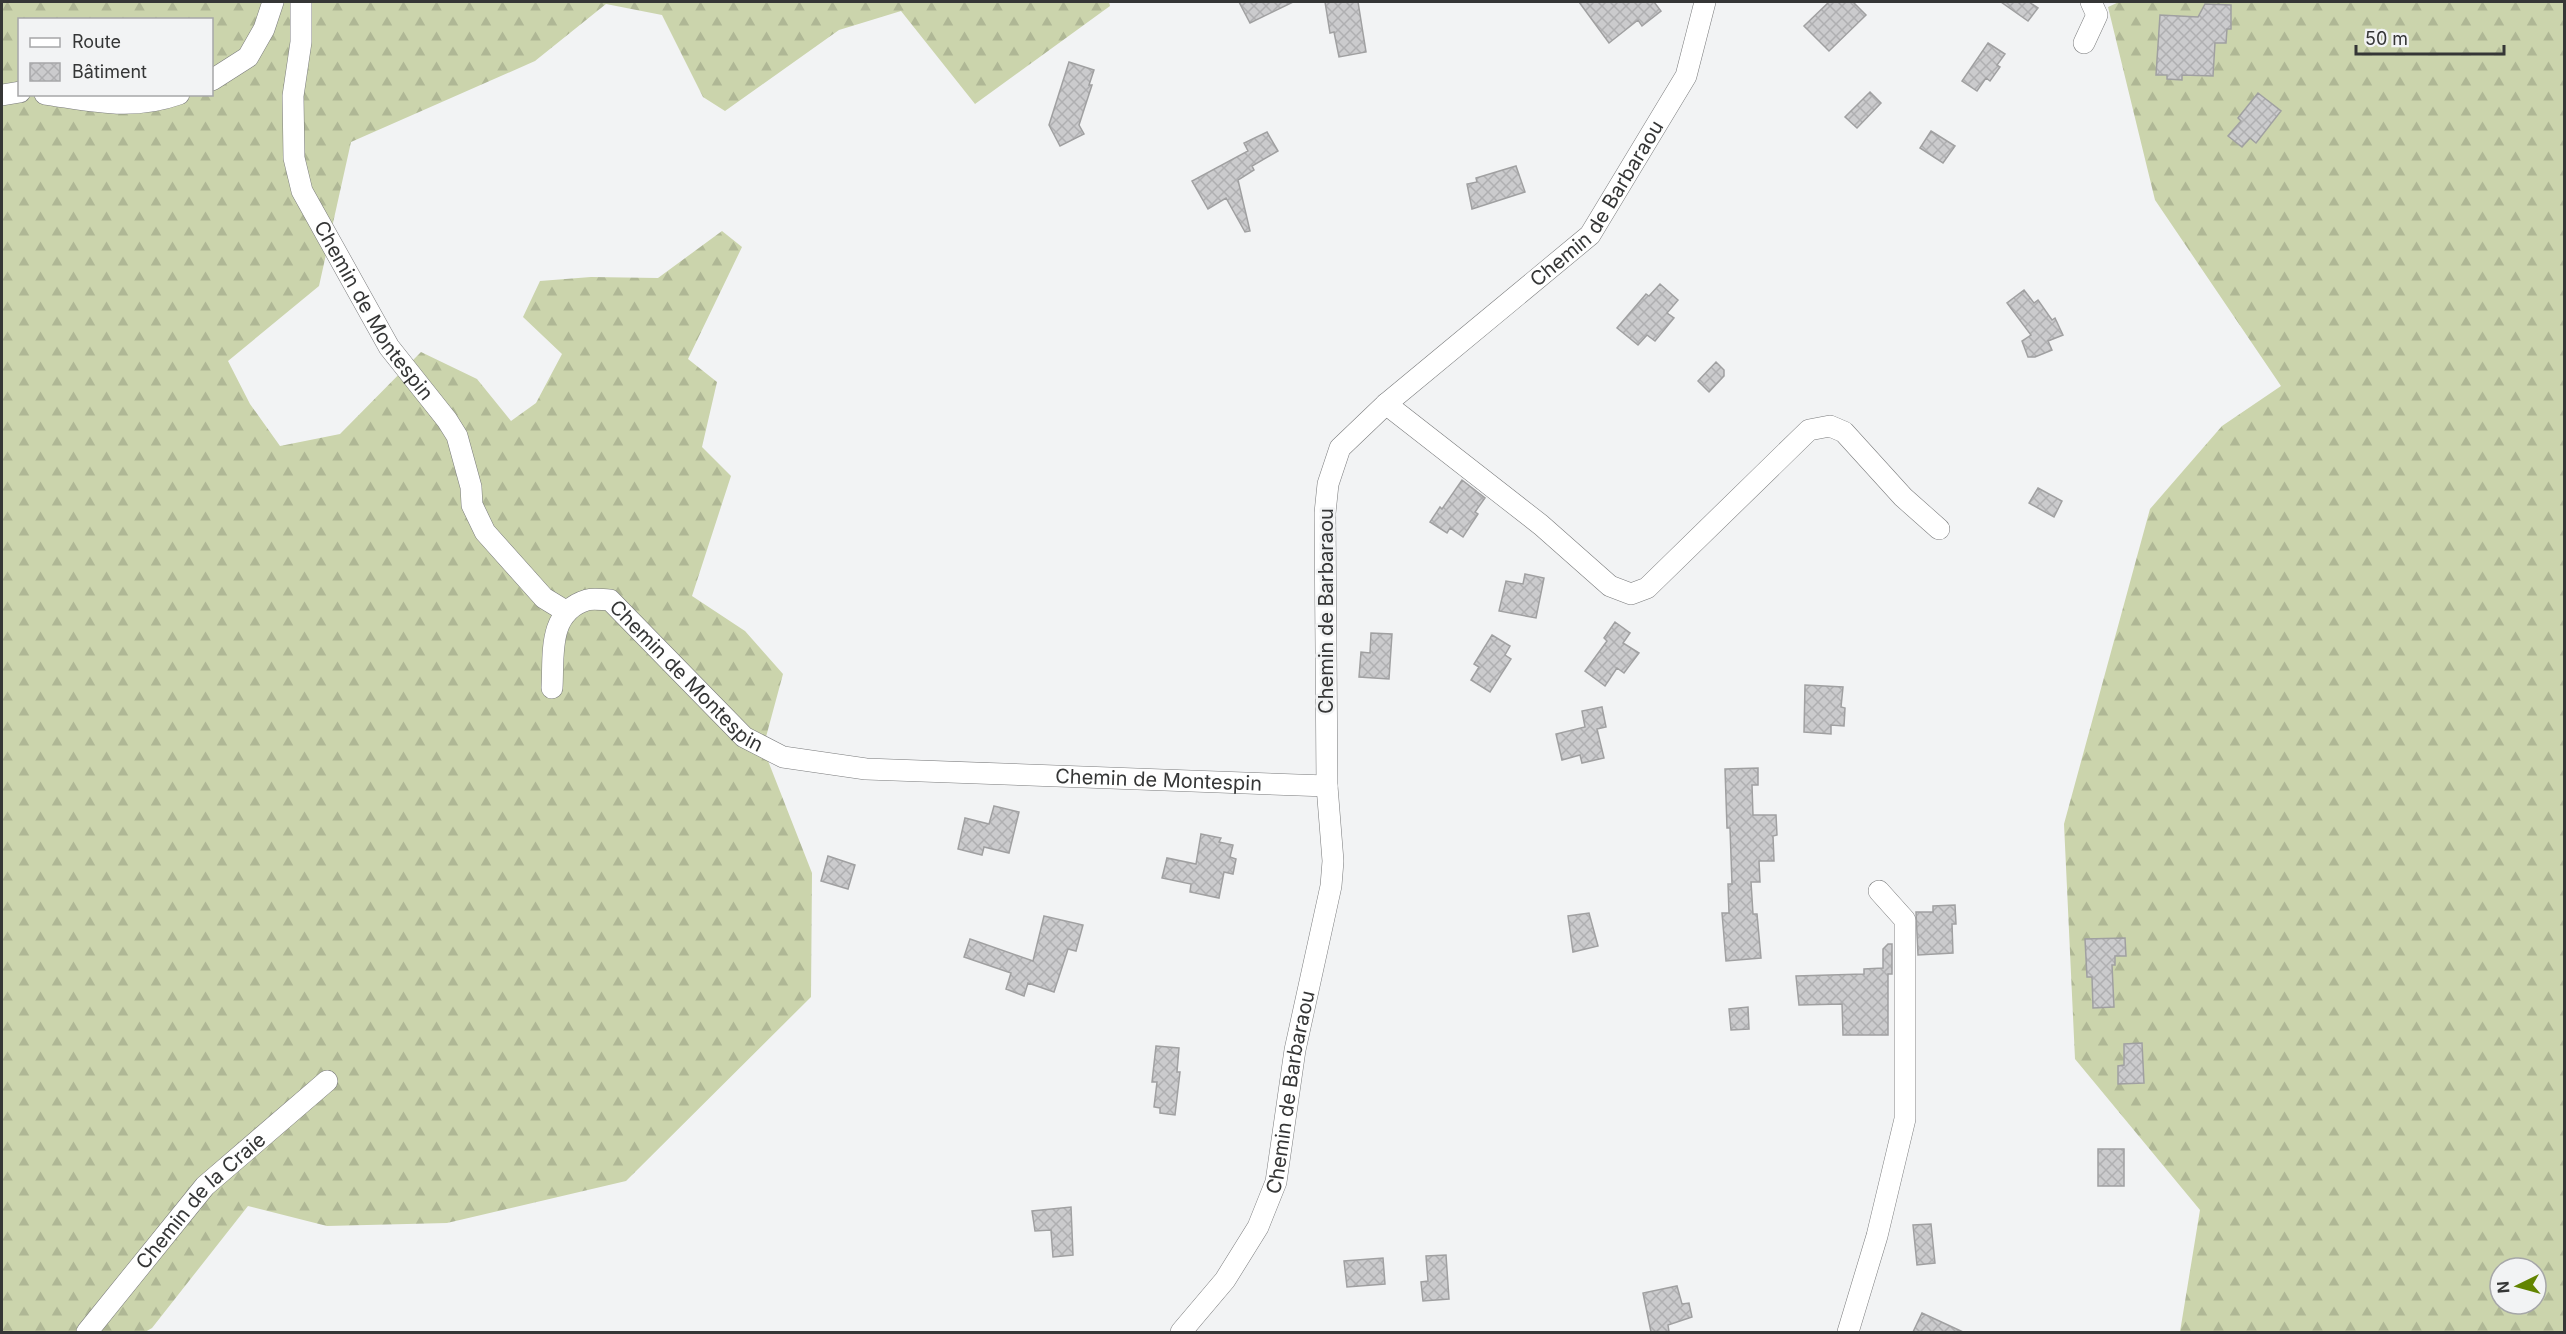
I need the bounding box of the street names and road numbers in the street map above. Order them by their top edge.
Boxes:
street label: Chemin de Barbaraou [1525,116,1668,292]
street label: Chemin de Montespin [309,217,438,405]
street label: Chemin de Barbaraou [1314,508,1338,714]
street label: Chemin de Montespin [605,595,767,757]
street label: Chemin de Montespin [1055,764,1262,796]
street label: Chemin de Barbaraou [1260,988,1320,1198]
street label: Chemin de la Craie [131,1127,270,1274]

